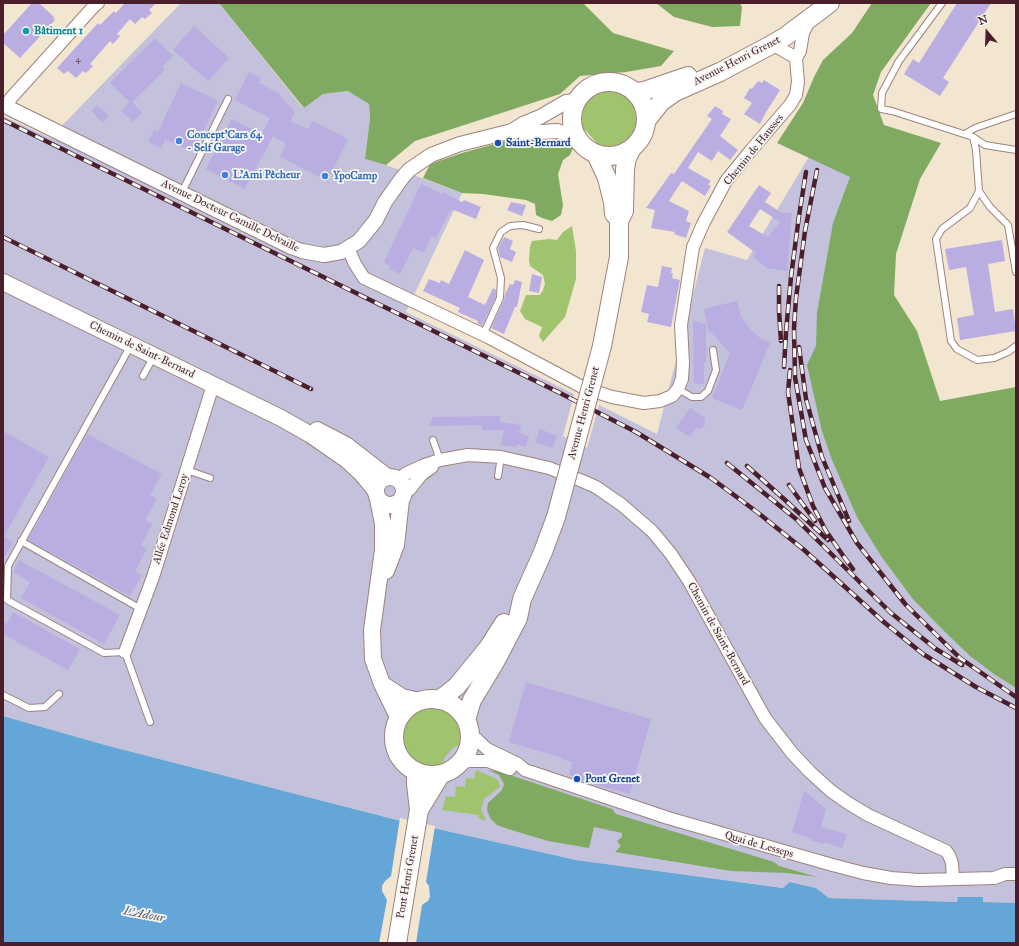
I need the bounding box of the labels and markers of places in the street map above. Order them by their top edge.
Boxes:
place label: Bâtiment 1 [34,24,83,38]
marker: Bâtiment 1 [21,26,31,36]
place label: Concept'Cars 64 - Self Garage [187,128,262,154]
marker: Concept'Cars 64 - Self Garage [174,136,184,146]
place label: Saint-Bernard [506,136,570,150]
marker: Saint-Bernard [493,138,503,148]
place label: L'Ami Pêcheur [233,168,300,182]
place label: YpoCamp [333,169,377,183]
marker: L'Ami Pêcheur [220,170,230,180]
marker: YpoCamp [320,171,330,181]
place label: Pont Grenet [585,772,640,786]
marker: Pont Grenet [572,774,582,784]

